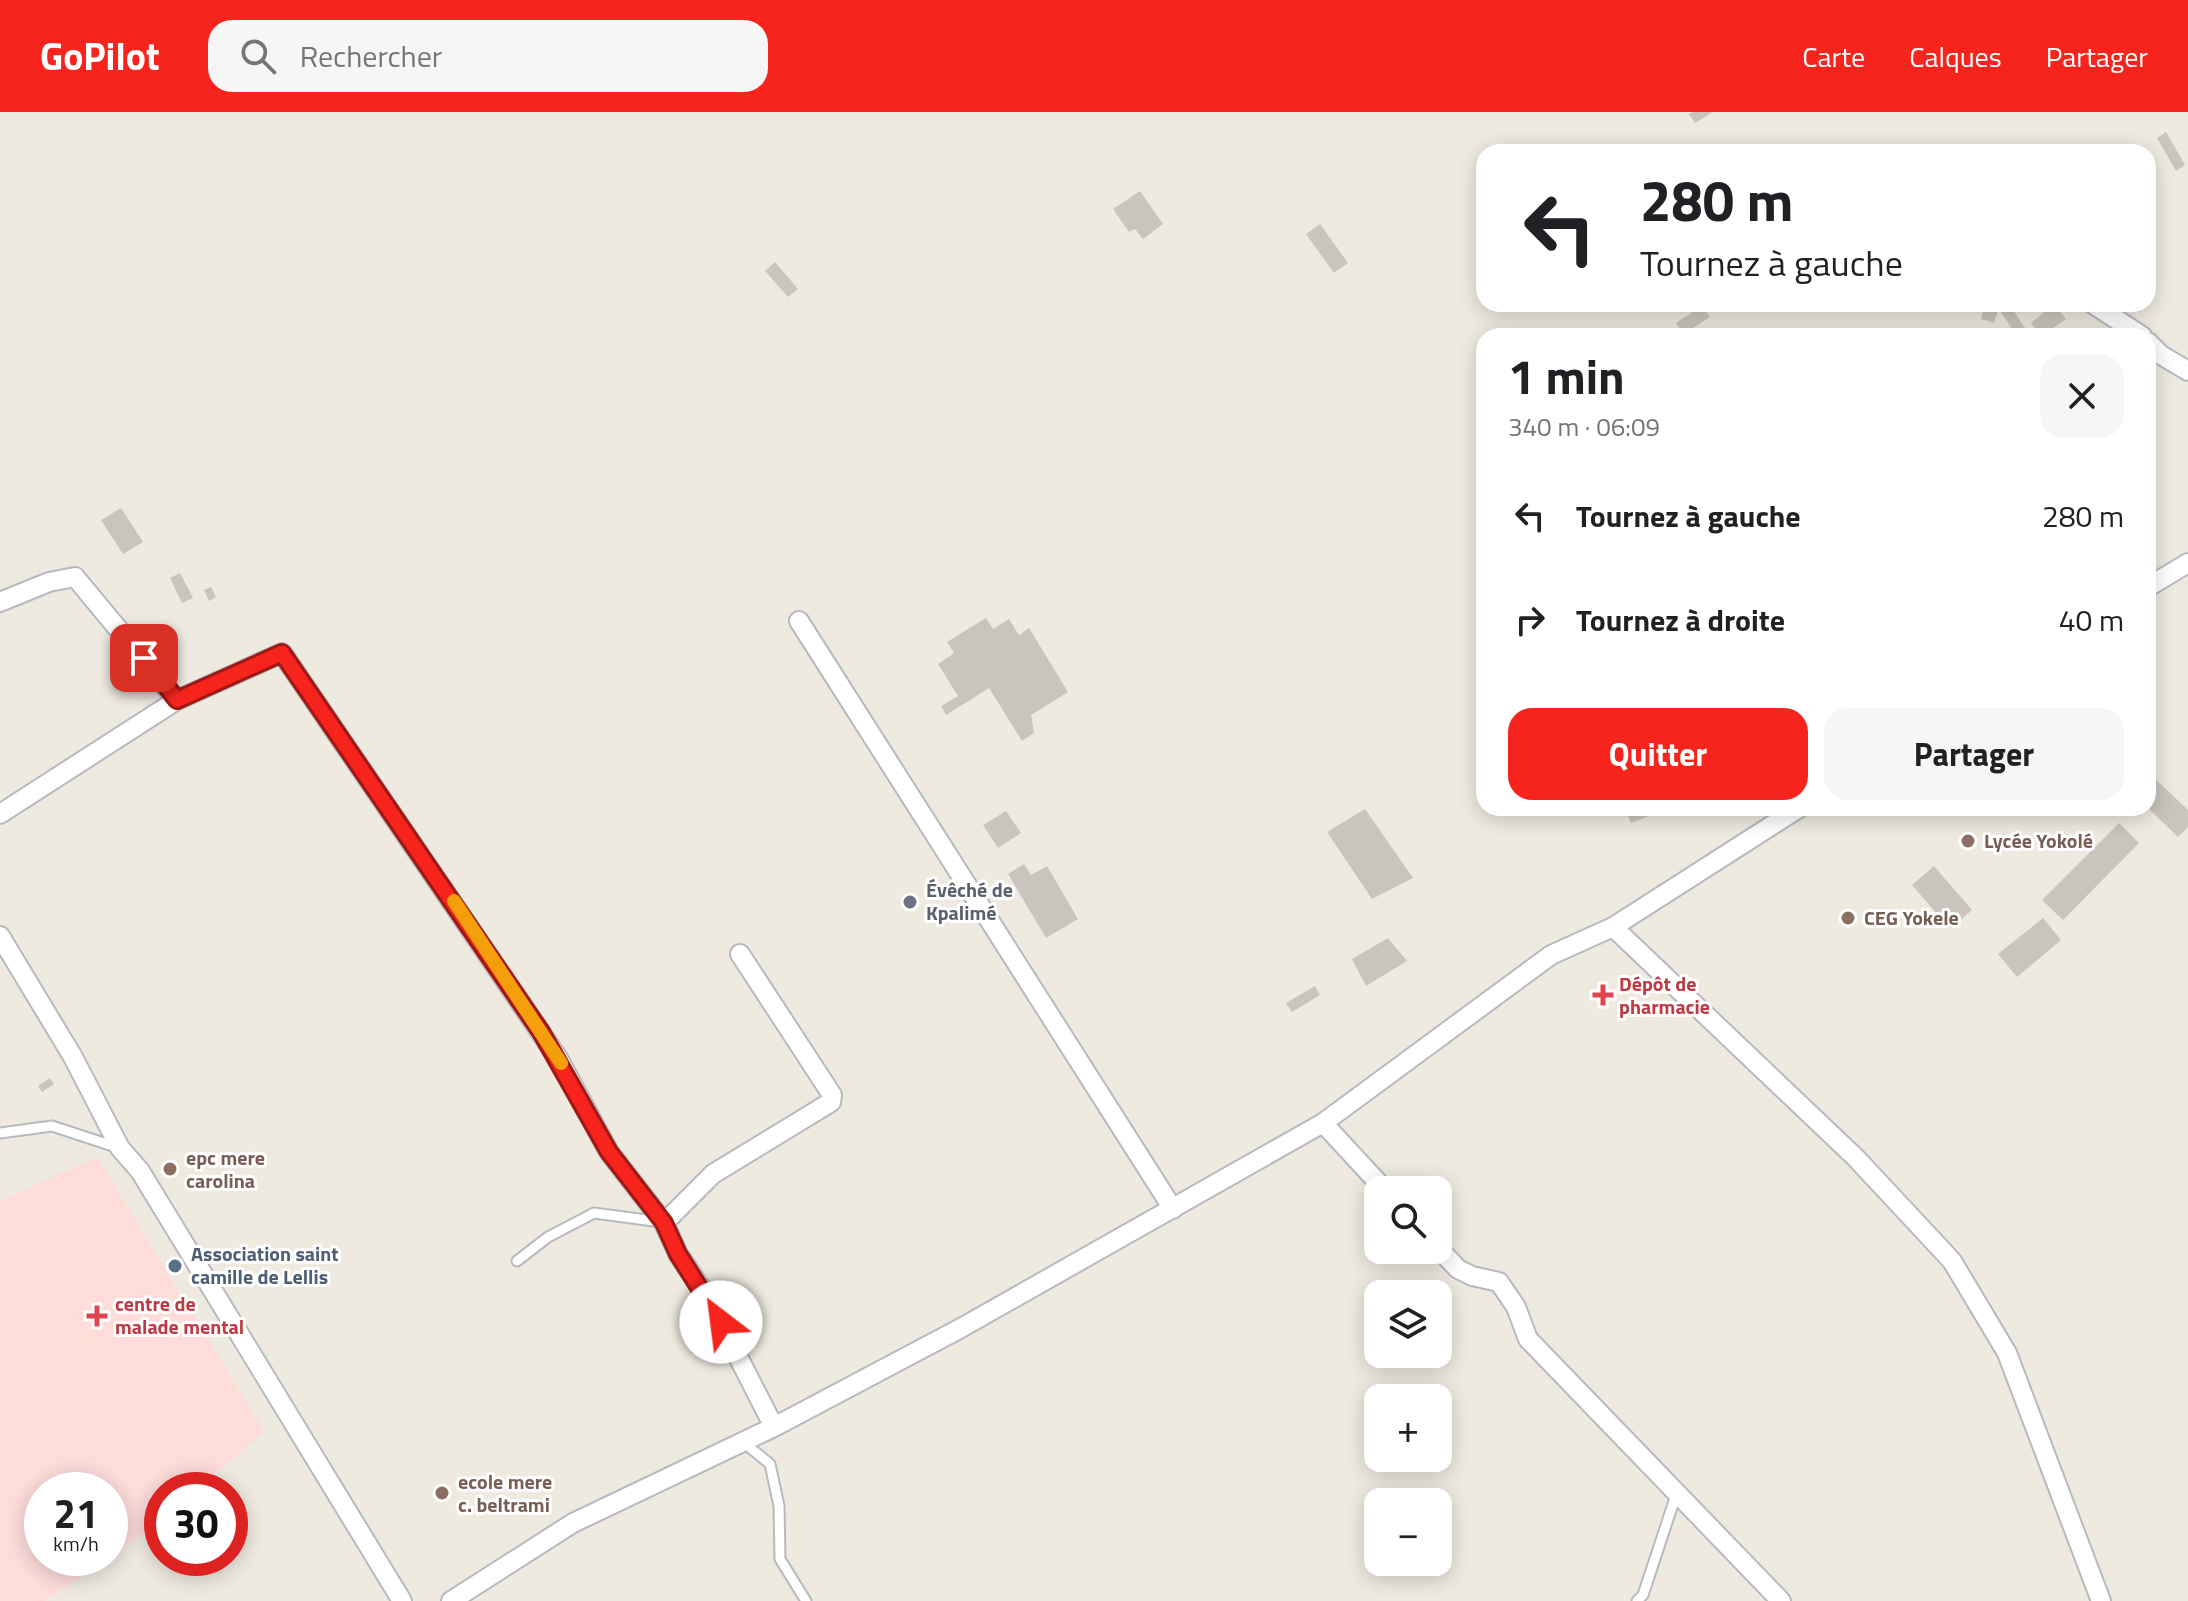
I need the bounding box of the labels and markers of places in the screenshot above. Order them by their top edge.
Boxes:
pin [110,624,178,692]
place label: Lycée Yokolé [1984,825,2093,856]
marker: Lycée Yokolé [1959,832,1977,850]
place label: Évêché de Kpalimé [926,874,1013,928]
marker: Évêché de Kpalimé [901,893,919,911]
place label: CEG Yokele [1864,902,1959,933]
marker: CEG Yokele [1839,909,1857,927]
place label: Dépôt de pharmacie [1619,968,1710,1022]
marker: Dépôt de pharmacie [1594,986,1612,1004]
place label: epc mere carolina [186,1142,265,1196]
marker: epc mere carolina [161,1160,179,1178]
place label: Association saint camille de Lellis [191,1238,339,1292]
marker: Association saint camille de Lellis [166,1257,184,1275]
place label: centre de malade mental [115,1288,244,1342]
marker: centre de malade mental [86,1305,108,1327]
place label: ecole mere c. beltrami [458,1466,552,1520]
marker: ecole mere c. beltrami [433,1484,451,1502]

